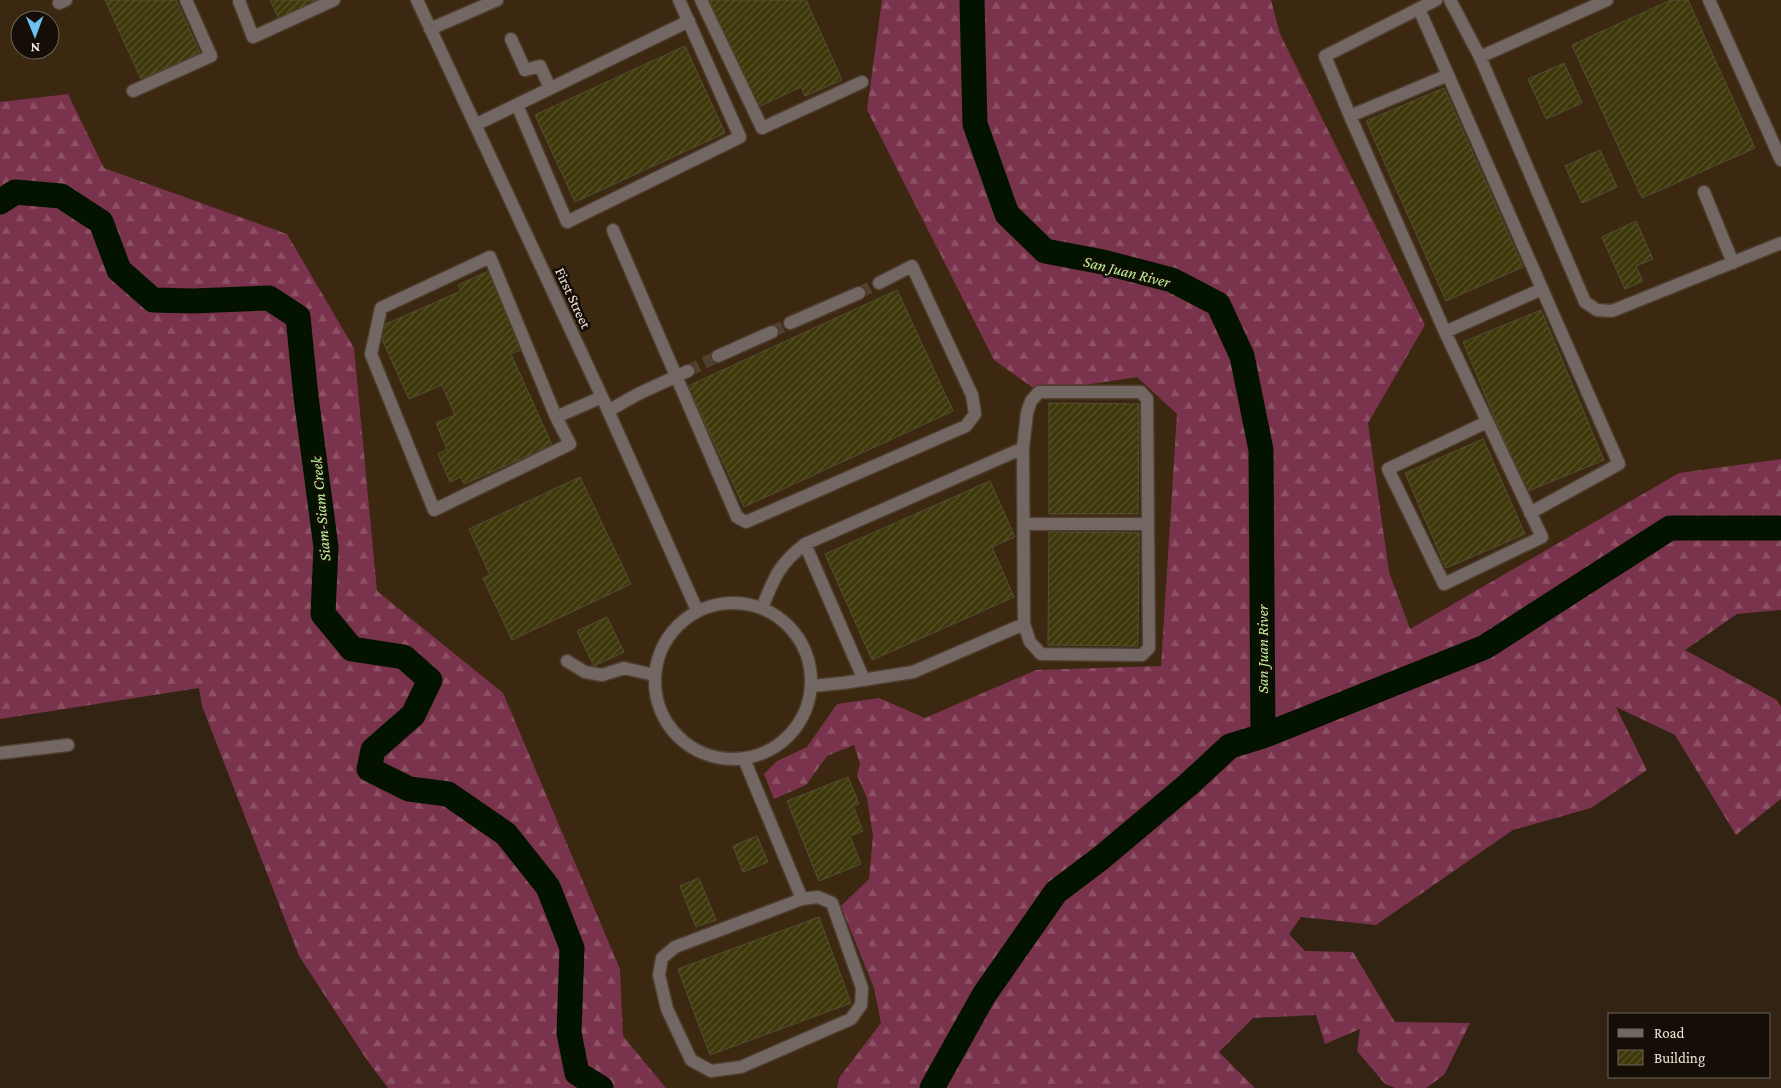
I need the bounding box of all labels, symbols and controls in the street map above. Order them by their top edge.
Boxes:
north arrow [10,10,60,60]
text: N [30,40,40,56]
water label: San Juan River [1081,252,1172,292]
street label: First Street [552,265,594,332]
water label: Siam-Siam Creek [307,455,334,562]
water label: San Juan River [1254,604,1272,693]
legend [1608,1013,1771,1078]
text: Road [1654,1025,1685,1041]
text: Building [1654,1050,1705,1067]

